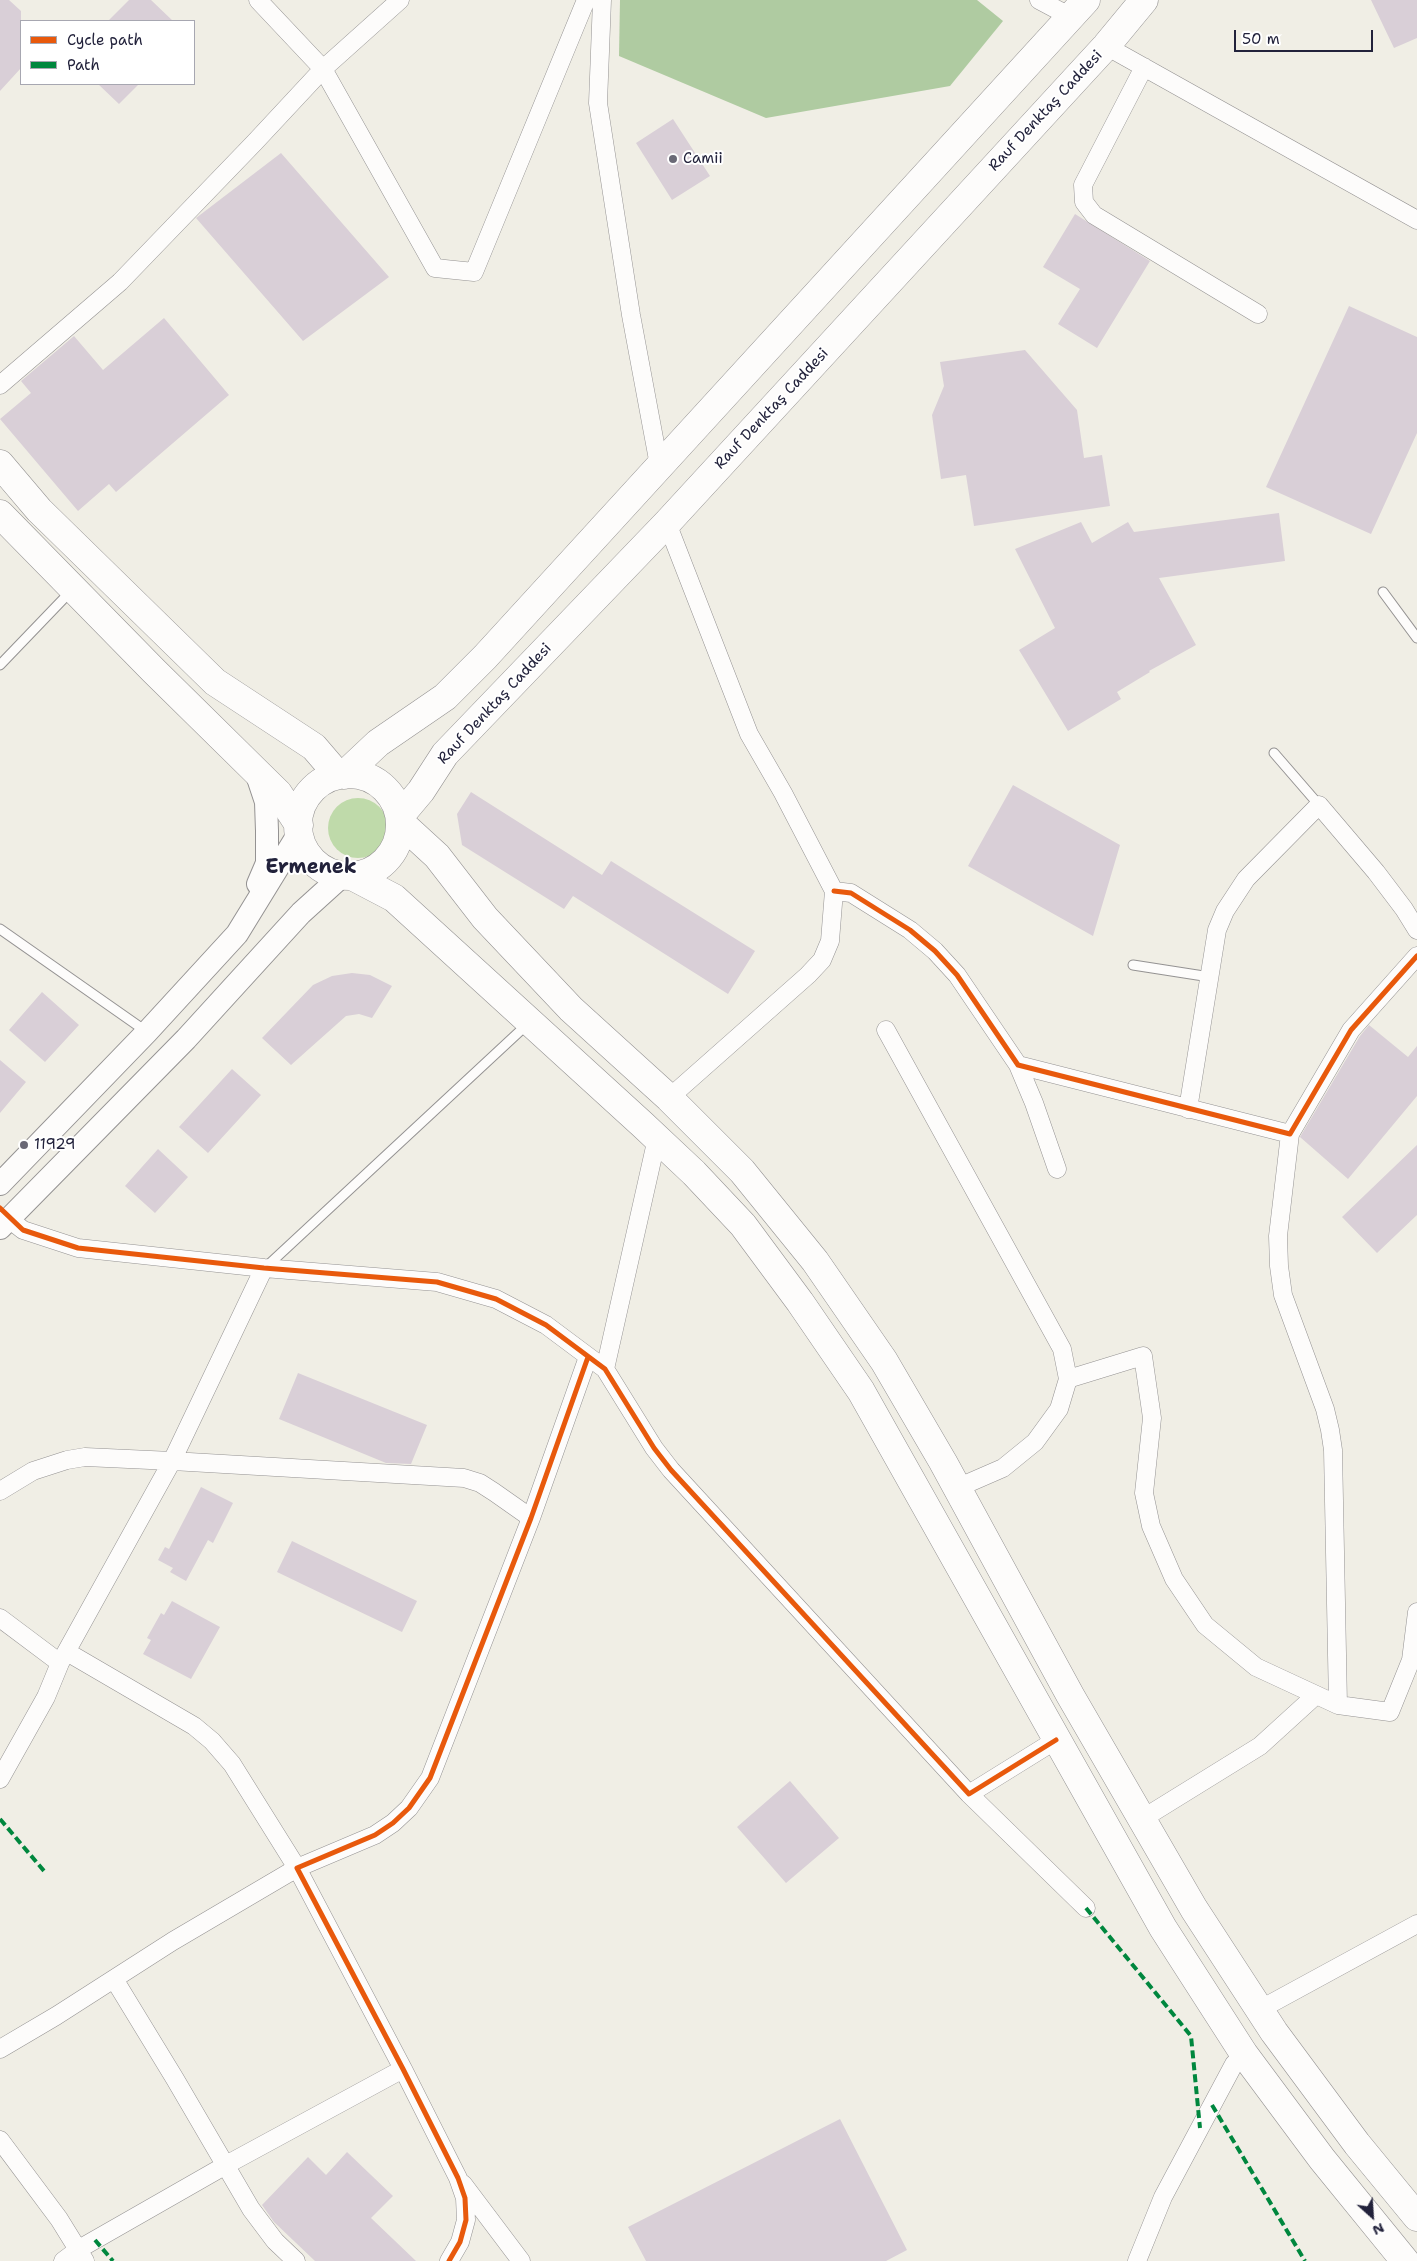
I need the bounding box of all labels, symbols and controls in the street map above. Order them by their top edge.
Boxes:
legend [20,20,195,85]
scale bar [1237,20,1376,52]
text: 50 m [1242,29,1280,49]
text: Cycle path [67,30,143,50]
street label: Rauf Denktaş Caddesi [985,47,1107,175]
text: Path [67,55,100,75]
place label: Camii [683,150,723,168]
marker: Camii [667,153,679,165]
street label: Rauf Denktaş Caddesi [711,345,833,473]
street label: Rauf Denktaş Caddesi [434,640,556,768]
district label: Ermenek [265,856,357,880]
place label: 11929 [34,1136,75,1154]
marker: 11929 [18,1139,30,1151]
north arrow [1347,2191,1397,2241]
text: N [1370,2219,1388,2240]

